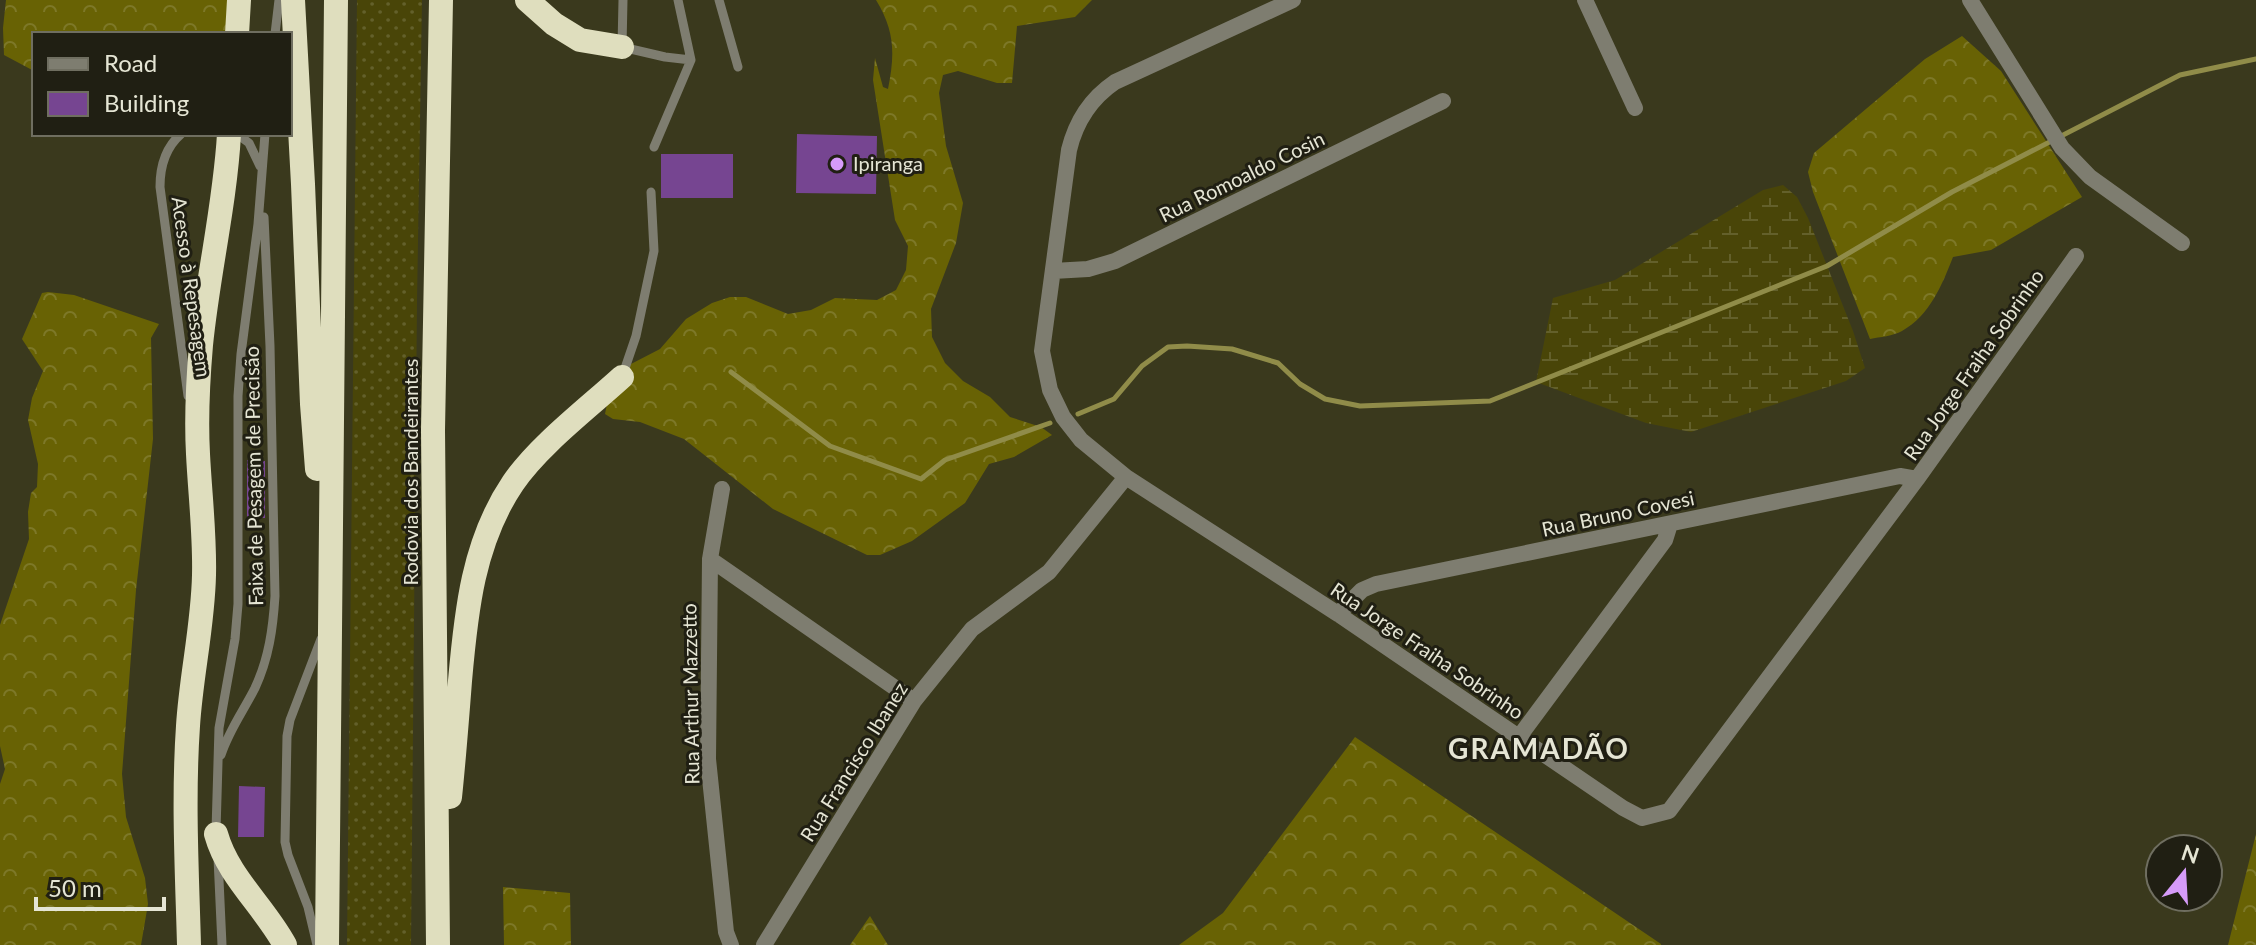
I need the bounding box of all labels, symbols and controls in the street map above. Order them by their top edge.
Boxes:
legend [32,32,292,136]
text: Road [104,48,157,77]
text: Building [104,88,189,117]
street label: Rua Romoaldo Cosin [1155,126,1328,227]
place label: Ipiranga [853,151,923,175]
marker: Ipiranga [828,155,846,173]
street label: Acesso à Repesagem [167,195,217,379]
street label: Rua Jorge Fraiha Sobrinho [1898,264,2048,465]
street label: Faixa de Pesagem de Precisão [239,346,267,606]
street label: Rodovia dos Bandeirantes [398,359,422,585]
street label: Rua Bruno Covesi [1539,485,1696,541]
street label: Rua Jorge Fraiha Sobrinho [1326,577,1529,724]
street label: Rua Arthur Mazzetto [676,603,704,785]
street label: Rua Francisco Ibanez [794,677,912,846]
district label: GRAMADÃO [1448,731,1630,765]
north arrow [2144,833,2224,913]
text: N [2178,838,2203,869]
scale bar [36,861,164,911]
text: 50 m [48,873,102,902]

